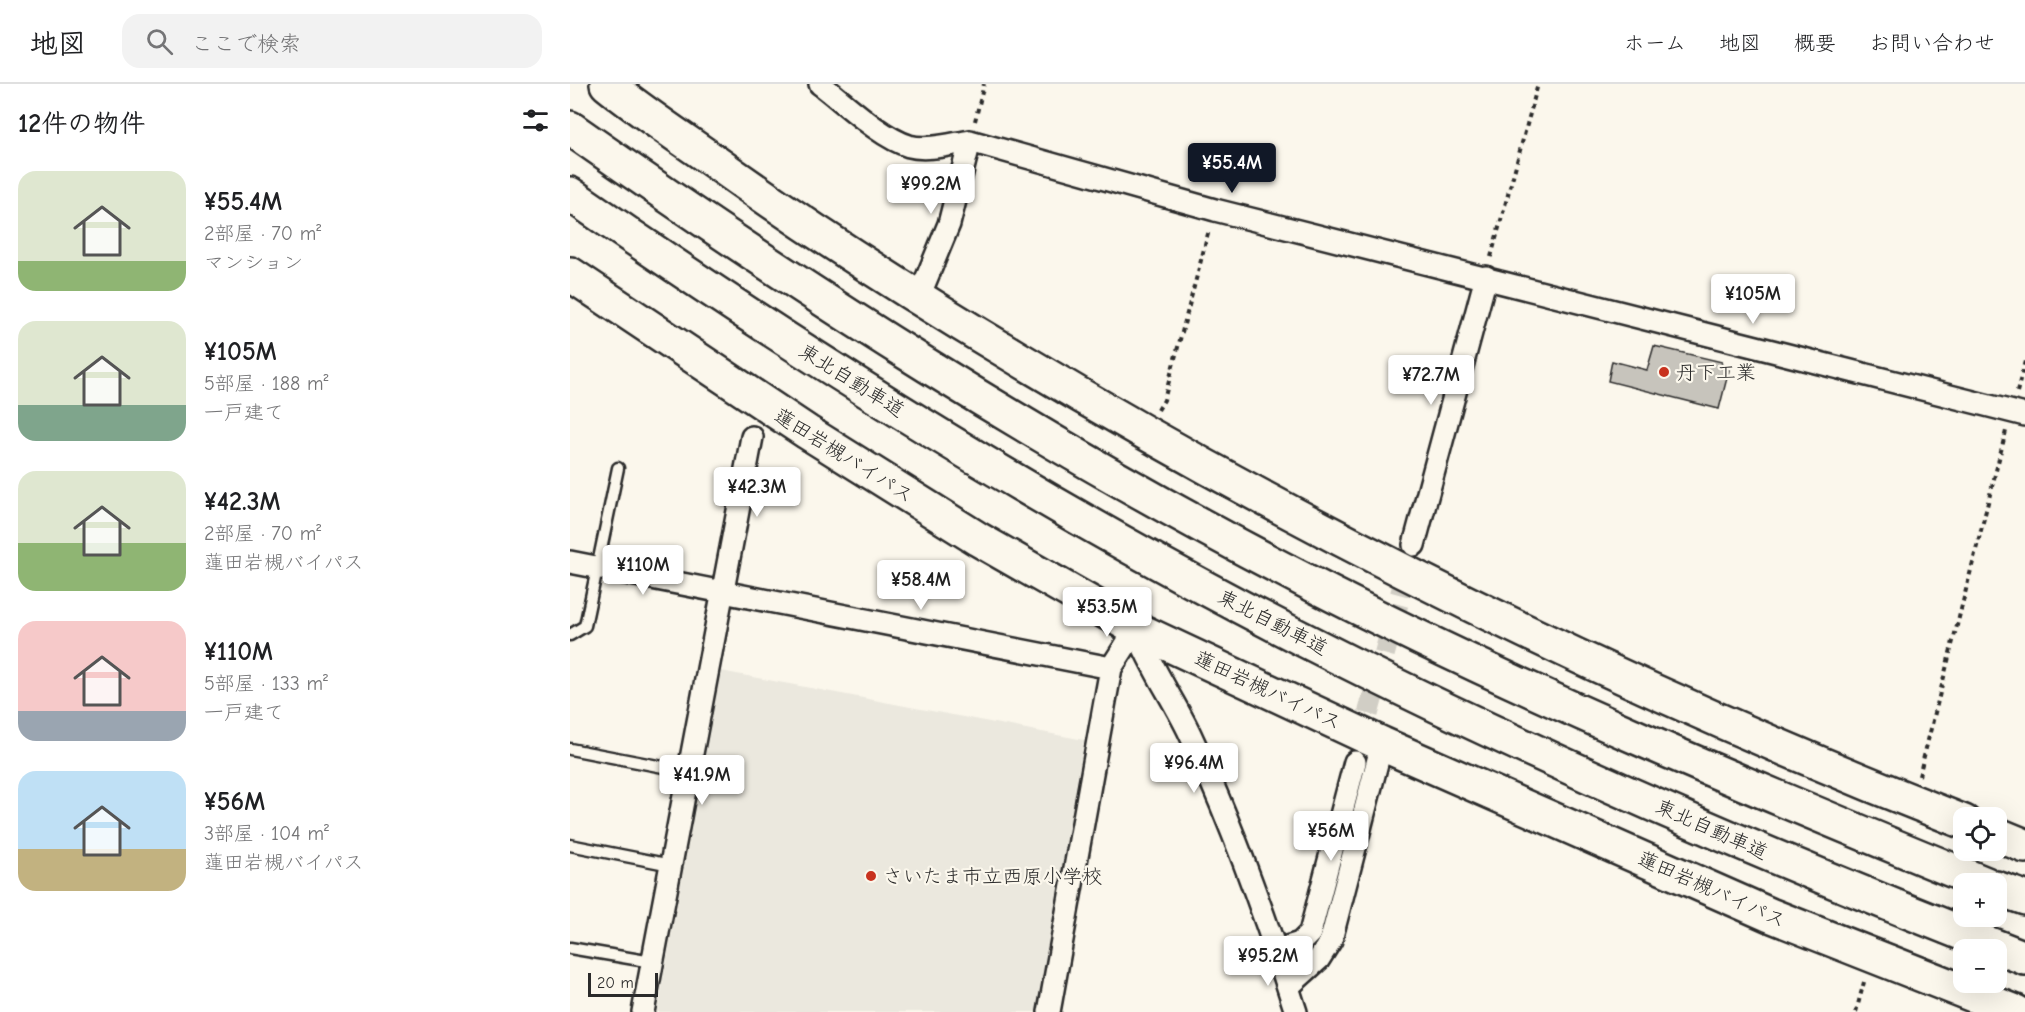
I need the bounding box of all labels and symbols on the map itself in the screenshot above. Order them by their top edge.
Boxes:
pin: ¥55.4M [1183,143,1281,194]
pin: ¥99.2M [882,164,980,215]
pin: ¥105M [1711,274,1795,325]
street label: 東北自動車道 [795,339,909,422]
pin: ¥72.7M [1382,355,1480,406]
place label: 丹下工業 [1676,361,1756,384]
marker: 丹下工業 [1657,365,1671,379]
street label: 蓮田岩槻バイパス [770,403,918,507]
pin: ¥42.3M [708,467,806,518]
pin: ¥110M [601,545,685,596]
pin: ¥58.4M [872,560,970,611]
street label: 東北自動車道 [1214,585,1331,660]
pin: ¥53.5M [1058,587,1156,638]
street label: 蓮田岩槻バイパス [1191,646,1345,735]
pin: ¥96.4M [1145,743,1243,794]
pin: ¥41.9M [653,755,751,806]
street label: 東北自動車道 [1652,795,1771,864]
pin: ¥56M [1295,811,1367,862]
street label: 蓮田岩槻バイパス [1634,846,1789,932]
place label: さいたま市立西原小学校 [883,865,1102,888]
marker: さいたま市立西原小学校 [864,869,878,883]
pin: ¥95.2M [1219,936,1317,987]
scale bar [588,970,658,998]

